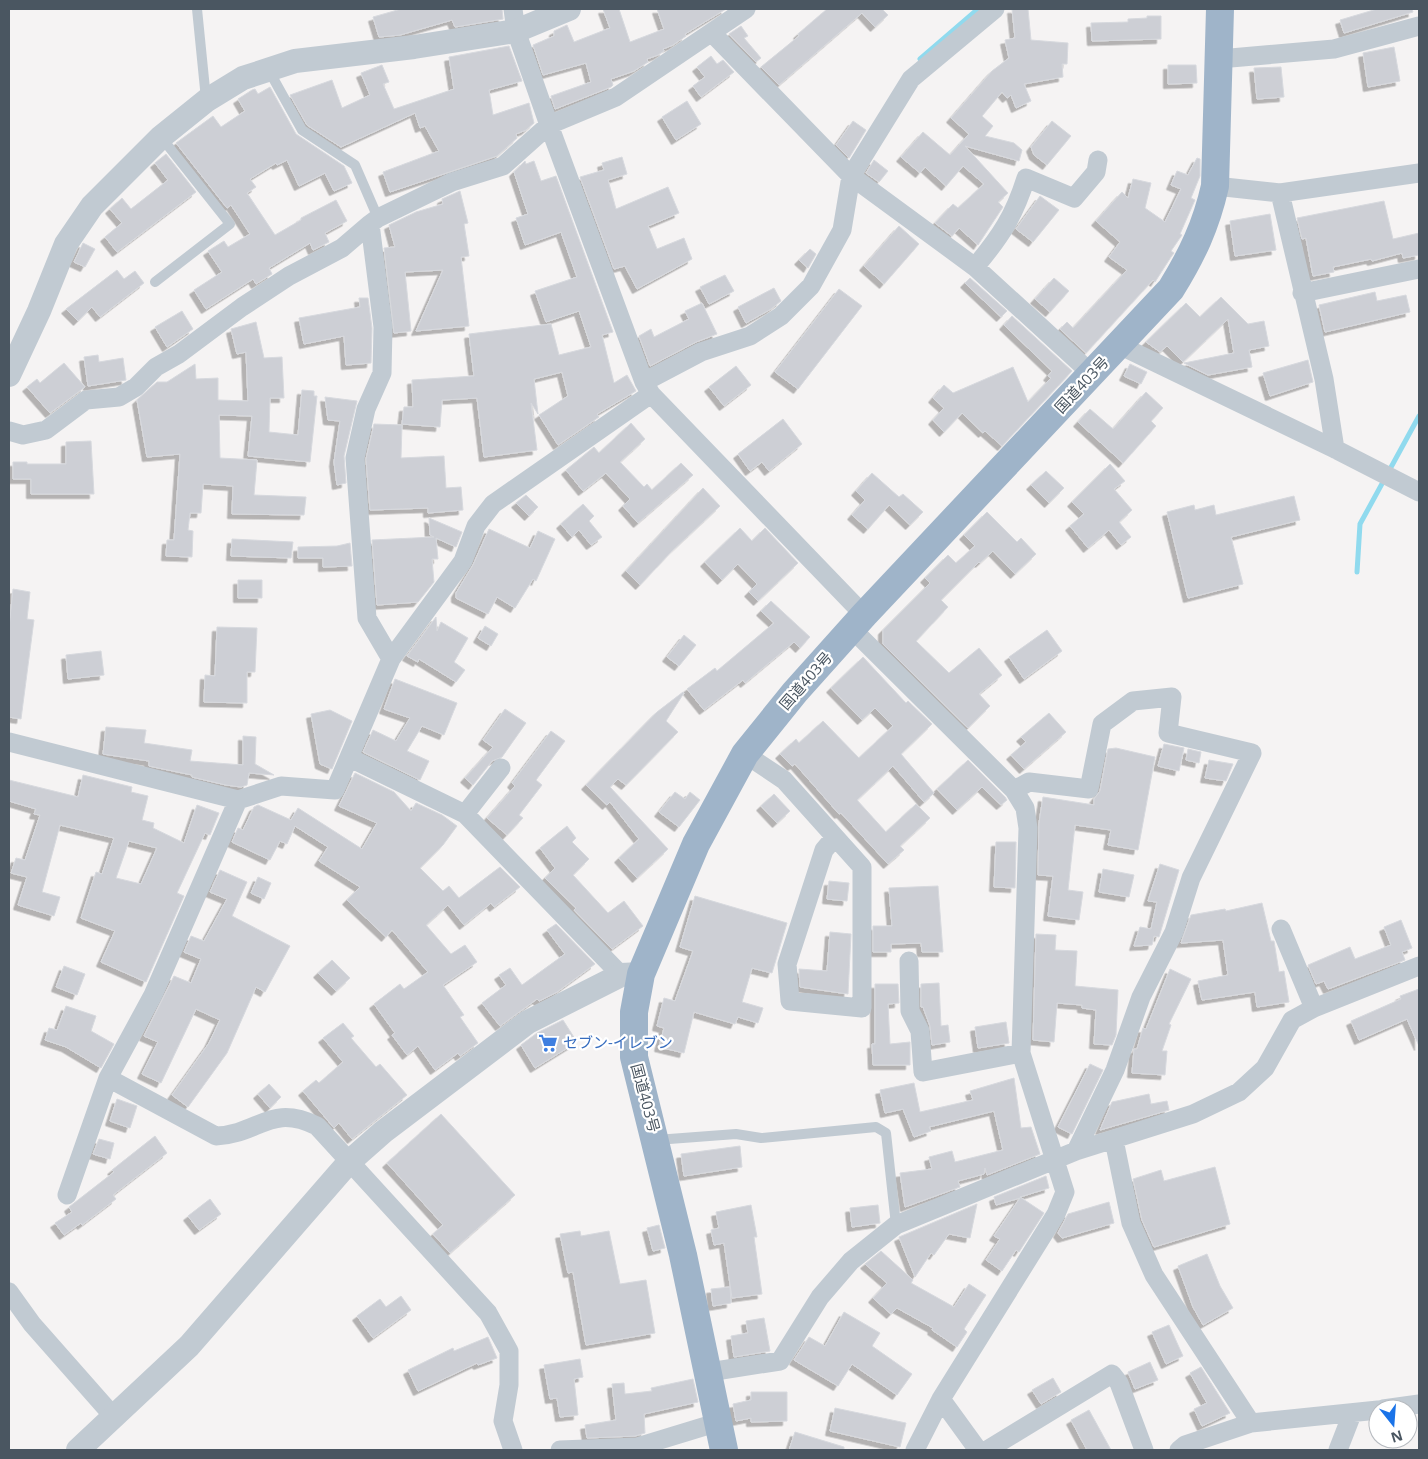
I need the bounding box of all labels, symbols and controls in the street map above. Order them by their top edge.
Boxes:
street label: 国道403号 [1050,352,1113,417]
street label: 国道403号 [774,647,836,714]
supermarket icon: セブン-イレブン [537,1032,559,1054]
place label: セブン-イレブン [563,1032,673,1052]
street label: 国道403号 [627,1061,665,1134]
north arrow [1368,1399,1418,1449]
text: N [1389,1426,1405,1448]

